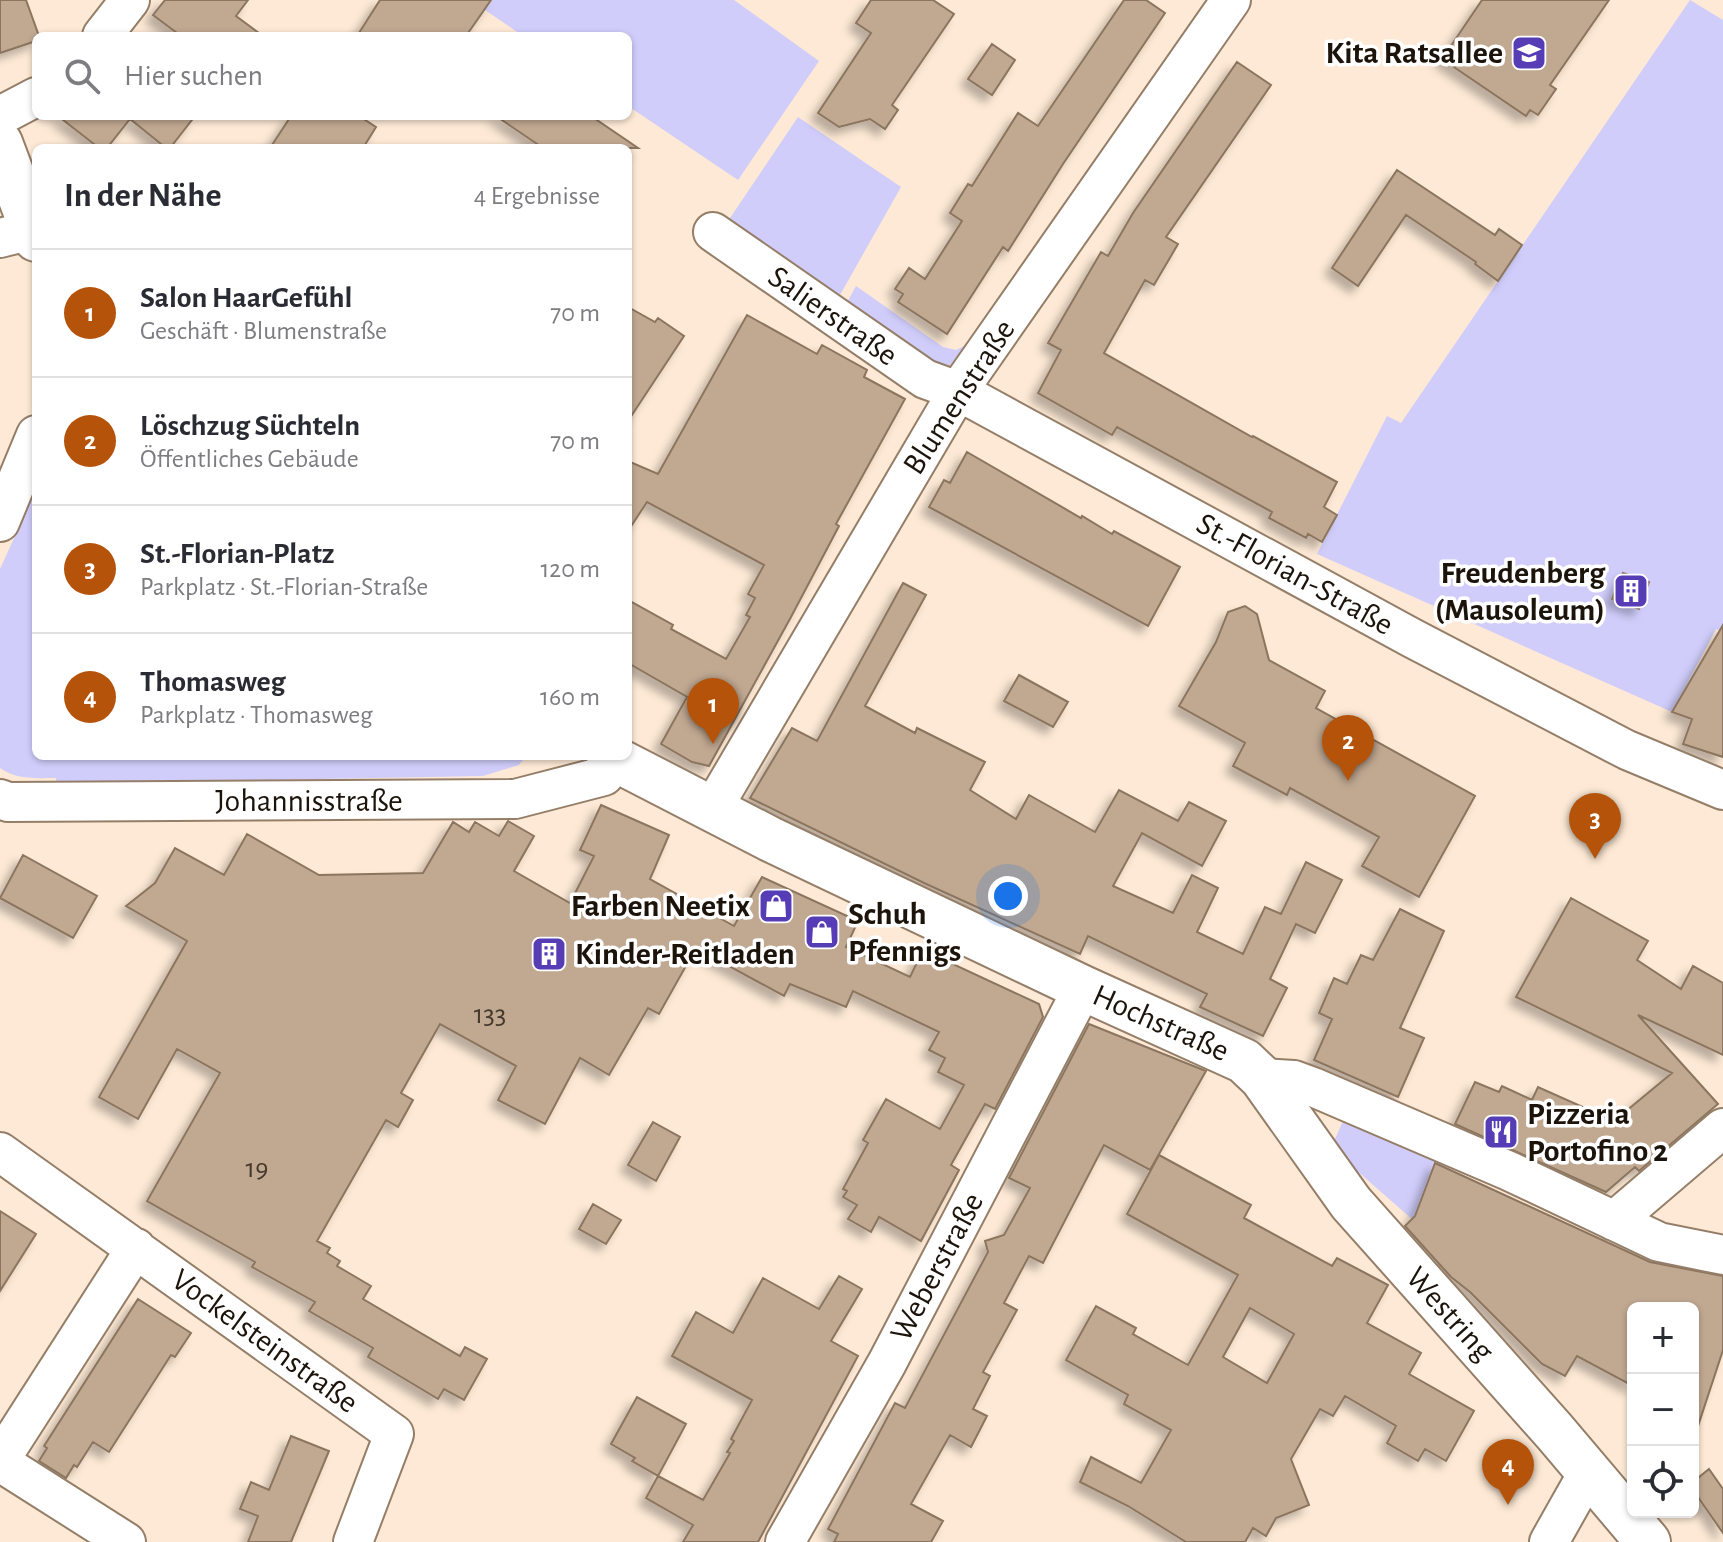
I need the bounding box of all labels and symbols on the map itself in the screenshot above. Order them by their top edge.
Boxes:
school or university icon: Kita Ratsallee [1510,34,1548,72]
place label: Kita Ratsallee [1325,37,1503,69]
street label: Salierstraße [763,260,903,372]
street label: Blumenstraße [897,314,1021,480]
street label: St.-Florian-Straße [1191,507,1399,641]
place label: Freudenberg (Mausoleum) [1435,557,1606,626]
building icon: Freudenberg (Mausoleum) [1612,572,1650,610]
pin: 1 [687,678,739,744]
pin: 2 [1322,715,1374,781]
street label: Johannisstraße [215,785,403,817]
pin: 3 [1569,793,1621,859]
your location [988,876,1028,916]
shop icon: Farben Neetix [757,887,795,925]
place label: Farben Neetix [571,890,750,922]
place label: Schuh Pfennigs [848,898,961,967]
shop icon: Schuh Pfennigs [803,913,841,951]
building icon: Kinder-Reitladen [530,935,568,973]
place label: Kinder-Reitladen [575,938,795,970]
street label: Hochstraße [1088,979,1234,1067]
house number: 133 [474,1001,506,1029]
place label: Pizzeria Portofino 2 [1527,1098,1668,1167]
restaurant icon: Pizzeria Portofino 2 [1482,1113,1520,1151]
house number: 19 [246,1155,268,1183]
street label: Weberstraße [885,1188,989,1346]
street label: Westring [1400,1261,1500,1367]
street label: Vockelsteinstraße [166,1263,364,1419]
pin: 4 [1482,1439,1534,1505]

